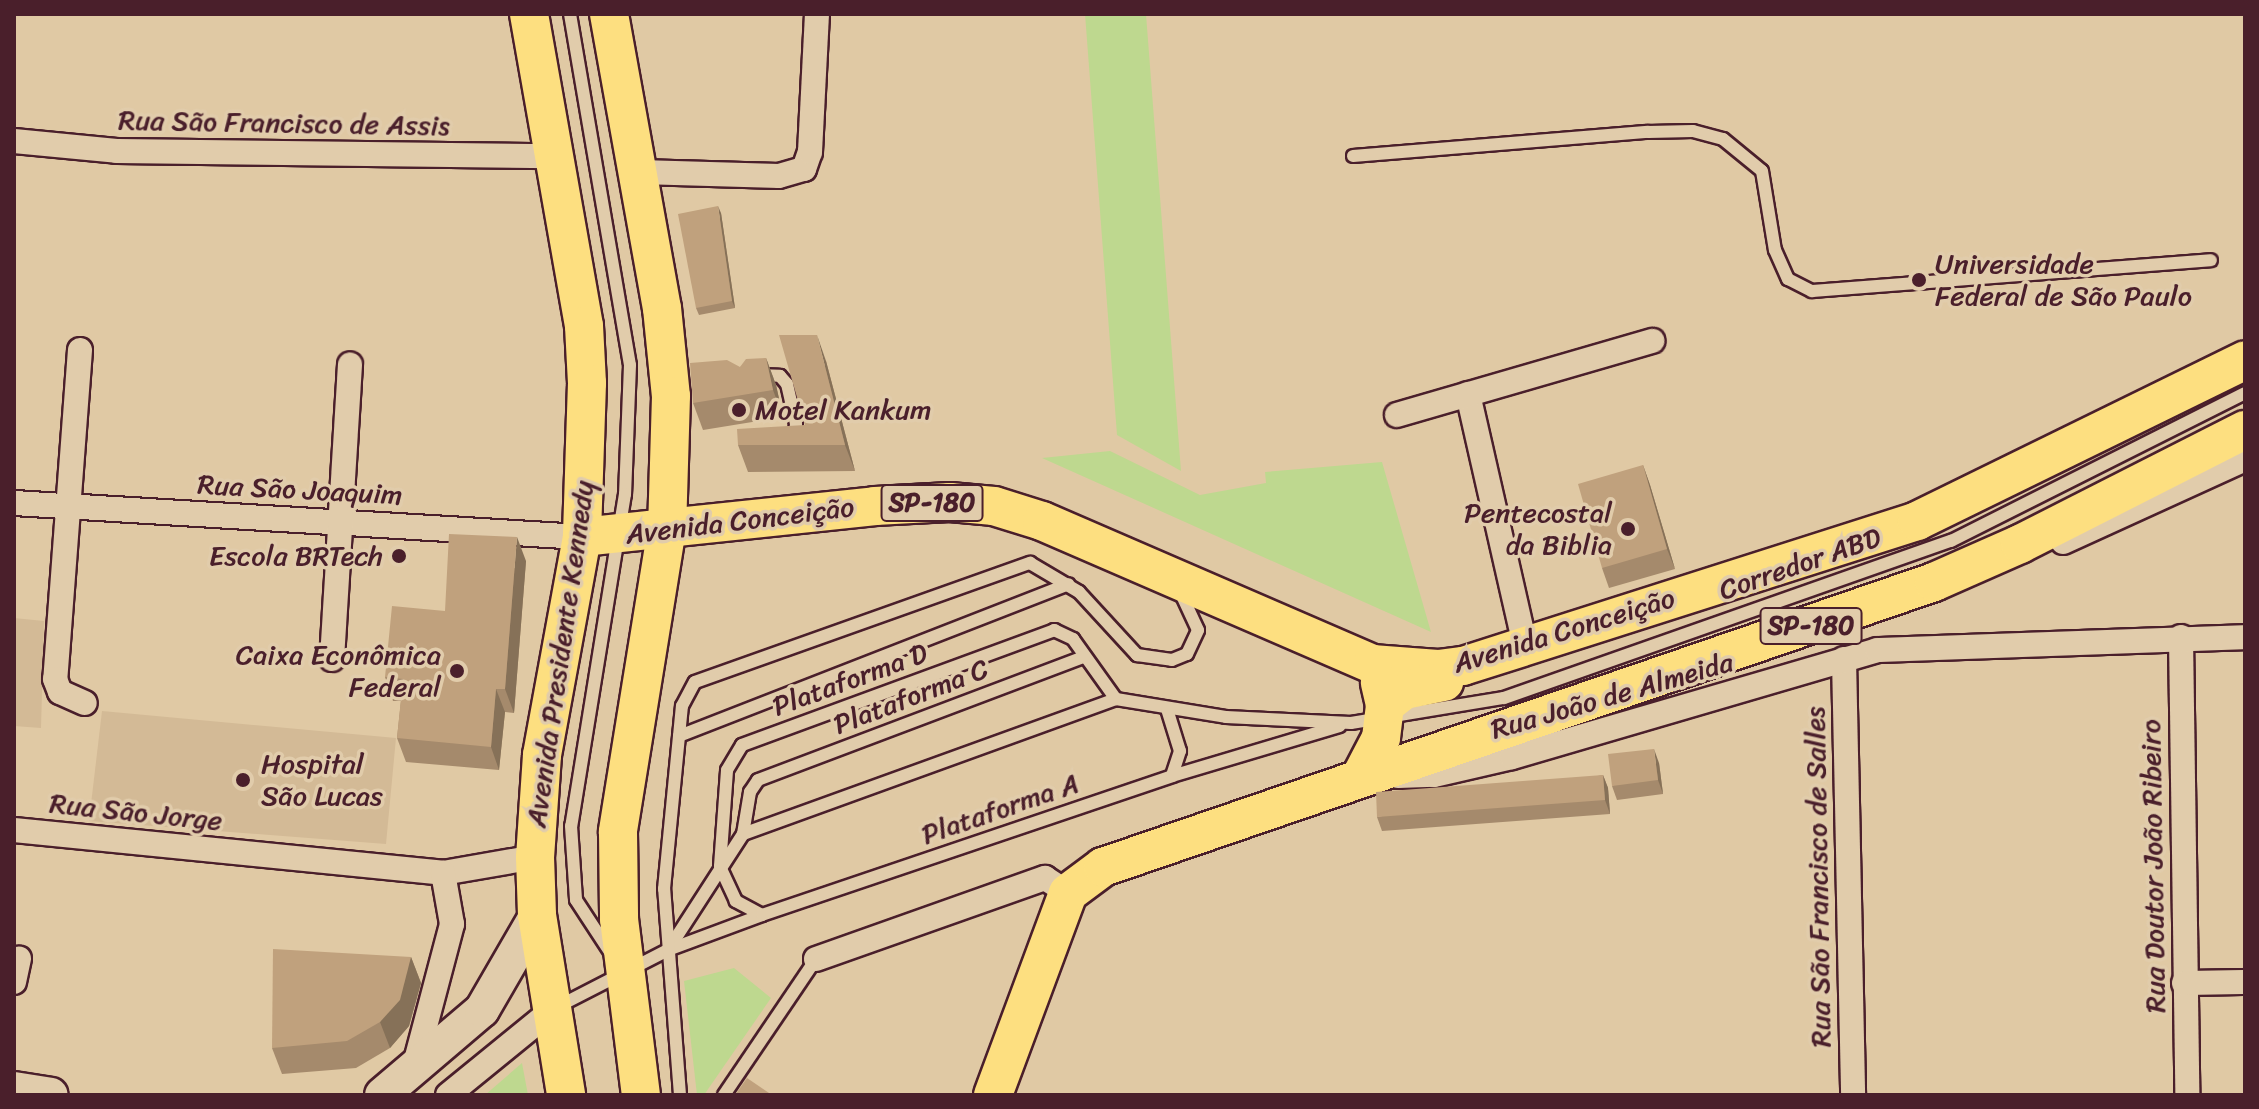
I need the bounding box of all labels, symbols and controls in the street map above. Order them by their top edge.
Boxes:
street label: Rua São Francisco de Assis [118,103,450,143]
place label: Universidade Federal de São Paulo [1935,247,2192,313]
marker: Universidade Federal de São Paulo [1910,271,1928,289]
place label: Motel Kankum [755,393,932,427]
marker: Motel Kankum [730,401,748,419]
street label: Rua São Joaquim [196,468,404,512]
street label: Avenida Presidente Kennedy [519,478,601,830]
road number: SP-180 [880,481,984,525]
street label: Avenida Conceição [624,490,856,552]
place label: Pentecostal da Biblia [1464,496,1612,562]
marker: Pentecostal da Biblia [1619,520,1637,538]
street label: Corredor ABD [1715,521,1885,607]
place label: Escola BRTech [208,539,383,573]
marker: Escola BRTech [390,547,408,565]
street label: Avenida Conceição [1449,581,1679,681]
road number: SP-180 [1759,604,1863,648]
street label: Plataforma D [768,636,932,724]
place label: Caixa Econômica Federal [236,638,441,704]
street label: Rua João de Almeida [1487,645,1737,747]
street label: Plataforma C [829,652,993,742]
marker: Caixa Econômica Federal [448,662,466,680]
street label: Rua São Francisco de Salles [1798,706,1838,1048]
street label: Rua Doutor João Ribeiro [2134,718,2172,1014]
place label: Hospital São Lucas [261,747,383,813]
street label: Plataforma A [917,766,1083,852]
marker: Hospital São Lucas [232,769,254,791]
street label: Rua São Jorge [48,786,224,838]

